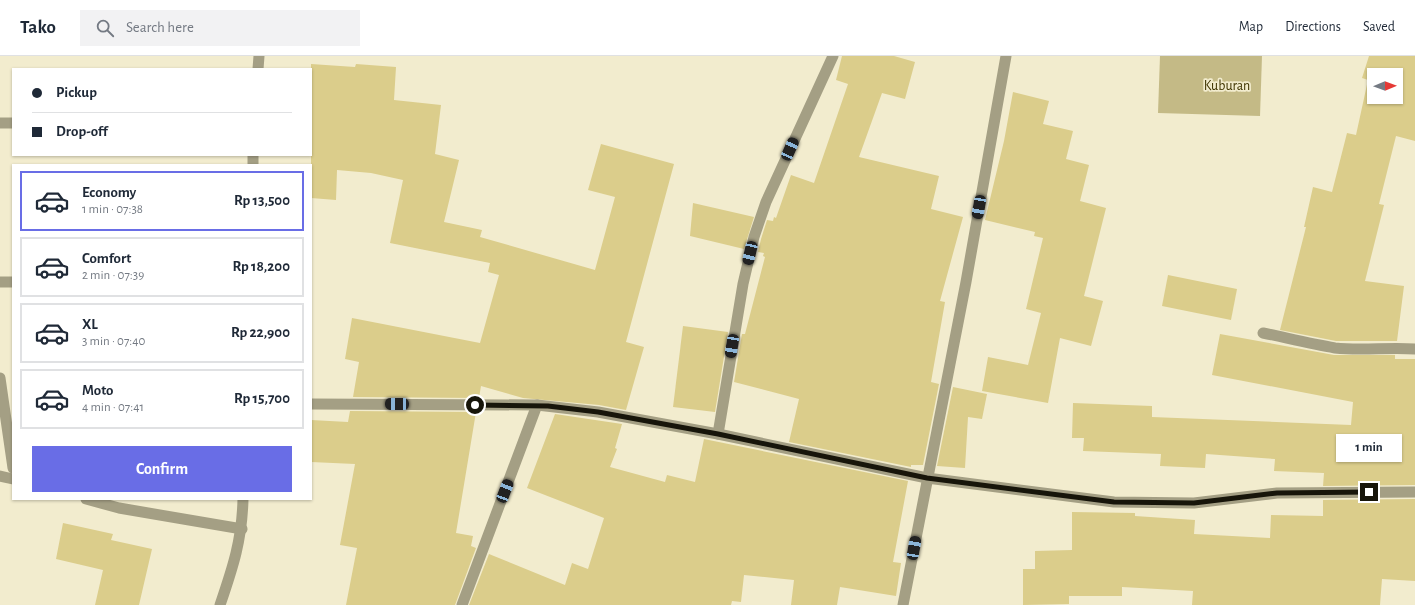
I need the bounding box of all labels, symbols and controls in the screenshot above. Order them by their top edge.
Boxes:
search box [80,10,360,46]
icon: search [94,17,116,39]
text: Tako [20,18,56,37]
text: Search here [126,20,194,35]
text: Map [1239,20,1263,34]
text: Directions [1285,20,1341,34]
text: Saved [1363,20,1395,34]
north arrow [1367,68,1403,104]
map controls [1367,68,1403,104]
park label: Kuburan [1204,79,1250,93]
text: Pickup [56,85,97,100]
text: Drop-off [56,124,108,139]
car [780,136,800,162]
icon: car [34,183,70,219]
text: Economy [82,185,136,200]
text: Rp 13,500 [234,193,290,208]
car [971,194,987,220]
text: 1 min · 07:38 [82,203,143,216]
car [741,240,759,266]
icon: car [34,249,70,285]
text: Comfort [82,251,131,266]
text: Rp 18,200 [232,259,290,274]
text: 2 min · 07:39 [82,269,144,282]
icon: car [34,315,70,351]
text: XL [82,317,98,332]
text: Rp 22,900 [231,325,290,340]
car [724,333,740,359]
text: 3 min · 07:40 [82,335,145,348]
icon: car [34,381,70,417]
text: Moto [82,383,114,398]
text: Rp 15,700 [234,391,290,406]
route start [466,396,484,414]
car [385,398,409,410]
text: 4 min · 07:41 [82,401,144,414]
callout: 1 min [1336,434,1402,462]
text: 1 min [1355,441,1383,454]
button: Confirm [32,446,292,492]
car [495,478,515,504]
route end [1360,483,1378,501]
car [906,535,922,561]

